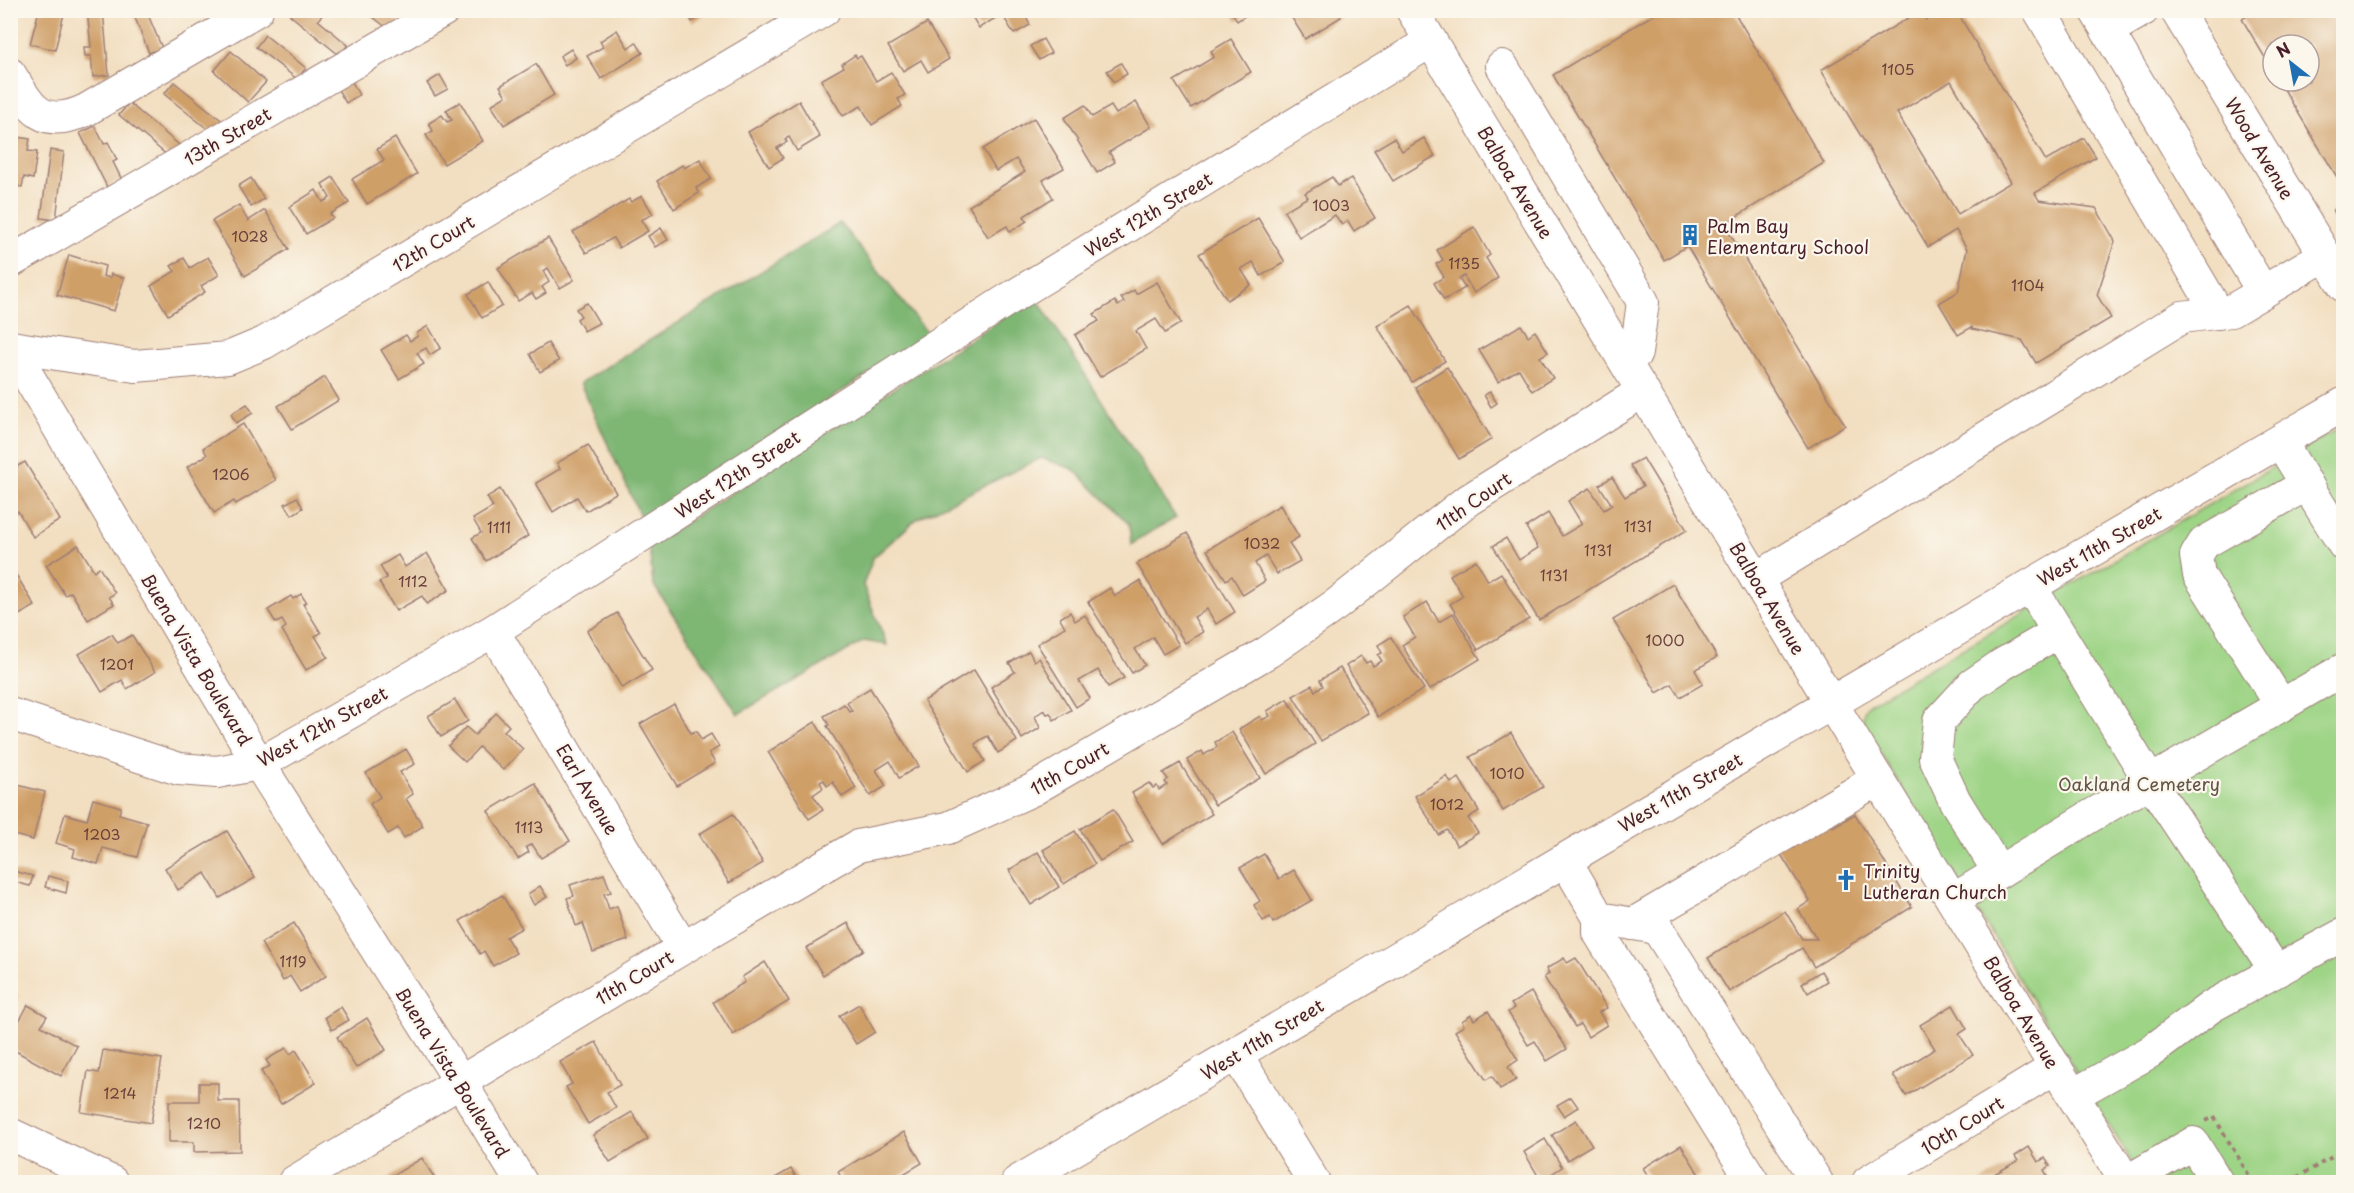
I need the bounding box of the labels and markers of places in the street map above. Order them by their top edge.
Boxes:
place label: Palm Bay Elementary School [1707,212,1869,260]
building icon: Palm Bay Elementary School [1678,223,1702,247]
place label: Trinity Lutheran Church [1863,857,2007,905]
church icon: Trinity Lutheran Church [1834,868,1858,892]

